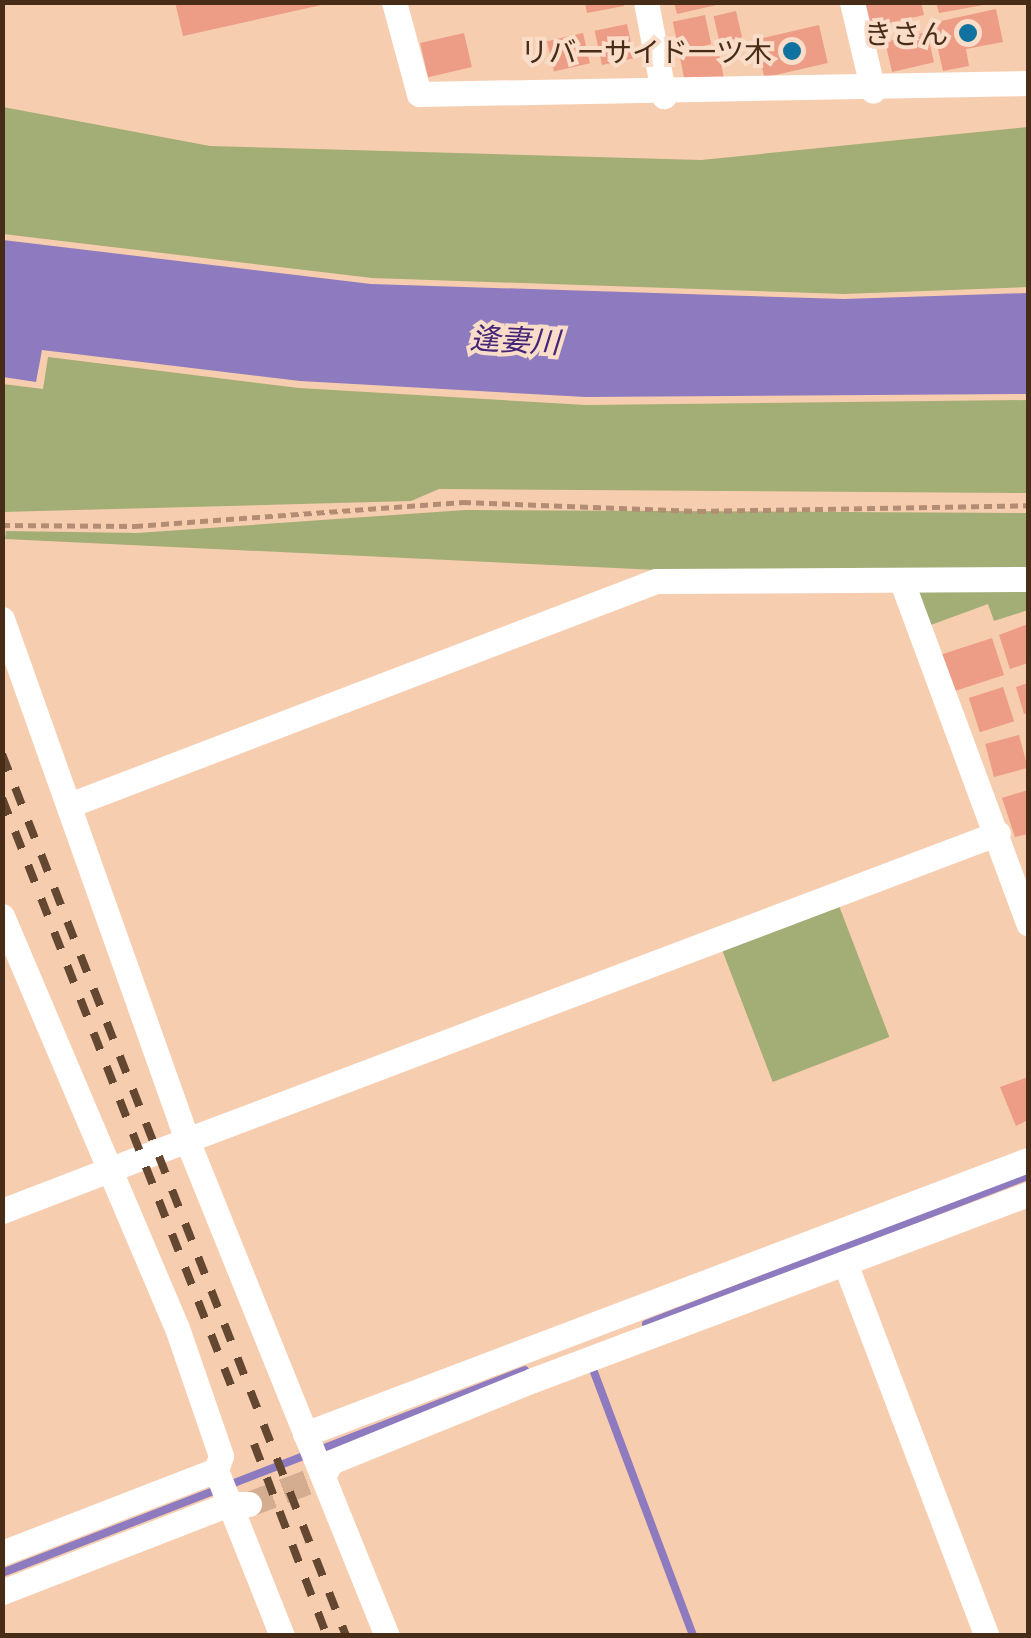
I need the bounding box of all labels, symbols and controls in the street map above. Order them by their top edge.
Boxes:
place label: きさん [864,16,948,50]
marker: きさん [957,22,979,44]
place label: リバーサイド一ツ木 [520,34,772,68]
marker: リバーサイド一ツ木 [781,40,803,62]
water label: 逢妻川 [469,319,561,359]

